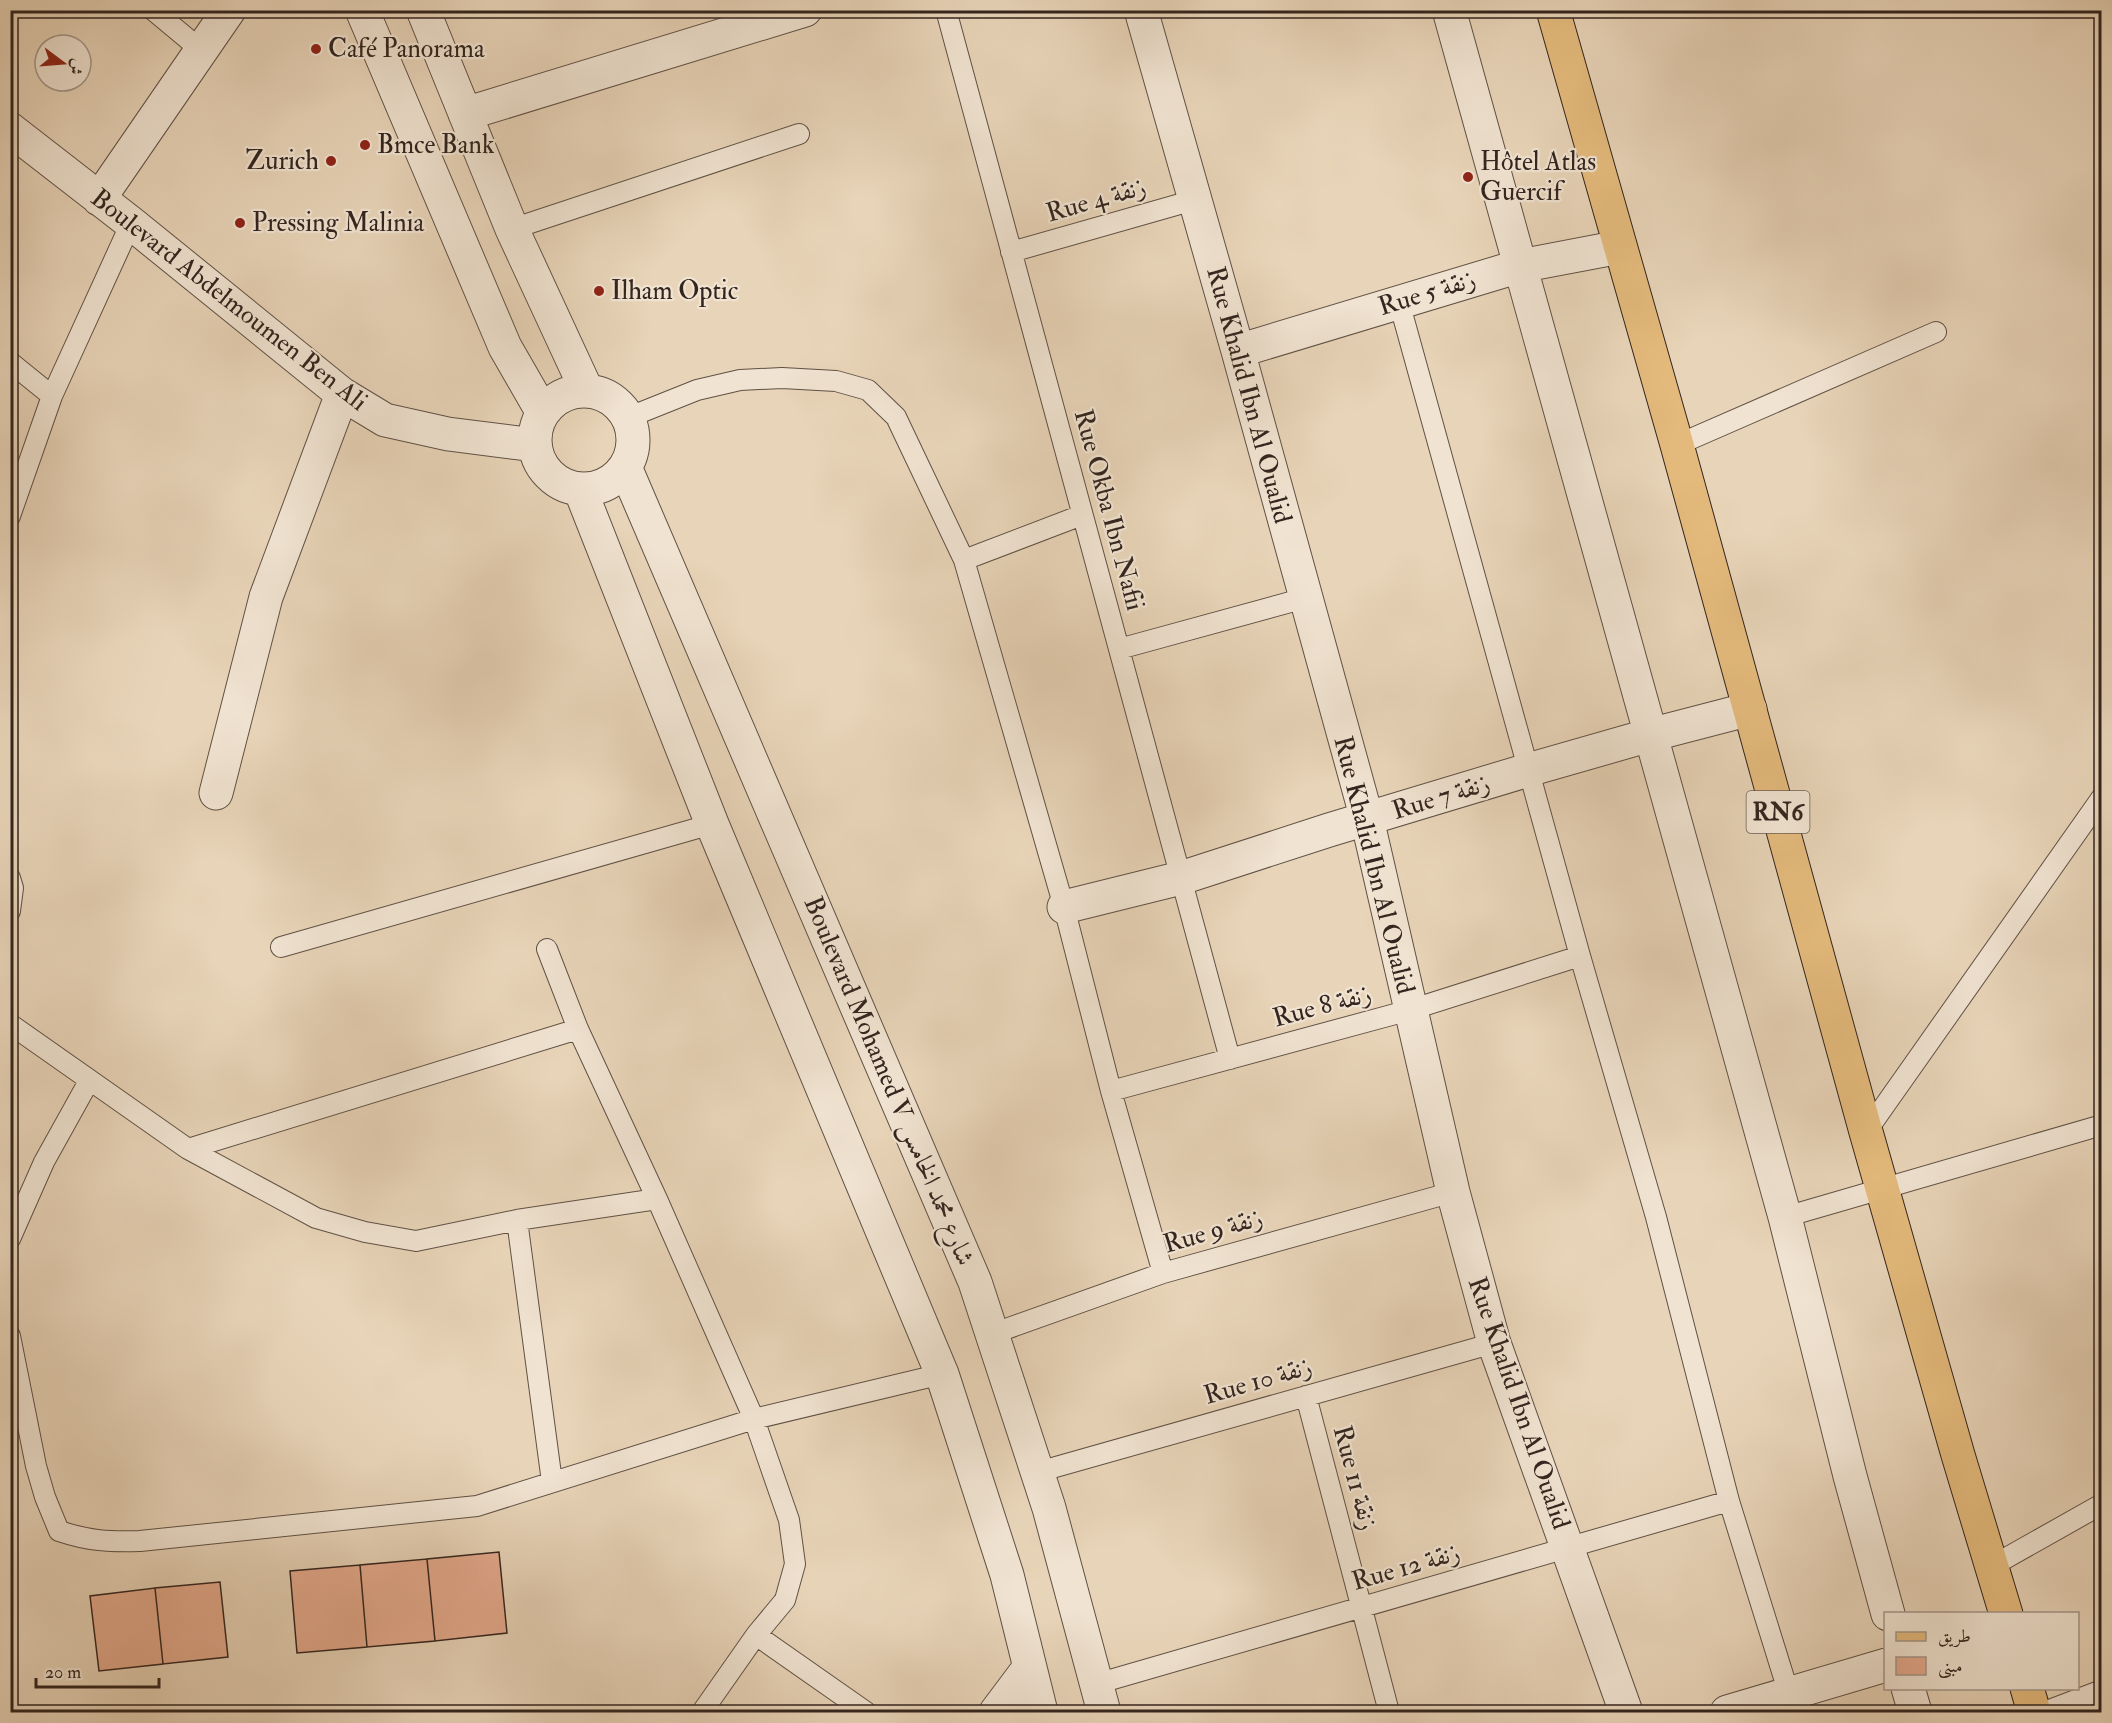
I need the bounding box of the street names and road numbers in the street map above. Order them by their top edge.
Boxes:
street label: Rue 4 زنقة [1042,170,1150,230]
street label: Boulevard Abdelmoumen Ben Ali [84,182,374,418]
street label: Rue Khalid Ibn Al Oualid [1199,263,1299,527]
street label: Rue 5 زنقة [1374,263,1480,323]
street label: Rue Okba Ibn Nafii [1067,406,1151,614]
street label: Rue Khalid Ibn Al Oualid [1326,733,1422,997]
street label: Rue 7 زنقة [1388,767,1494,827]
road number: RN6 [1746,791,1810,833]
street label: Boulevard Mohamed V شارع محمد الخامس [792,892,981,1272]
street label: Rue 8 زنقة [1269,977,1375,1035]
street label: Rue 9 زنقة [1160,1202,1266,1260]
street label: Rue Khalid Ibn Al Oualid [1461,1273,1577,1534]
street label: Rue 10 زنقة [1200,1350,1316,1412]
street label: Rue 11 زنقة [1326,1422,1384,1534]
street label: Rue 12 زنقة [1348,1536,1464,1598]

